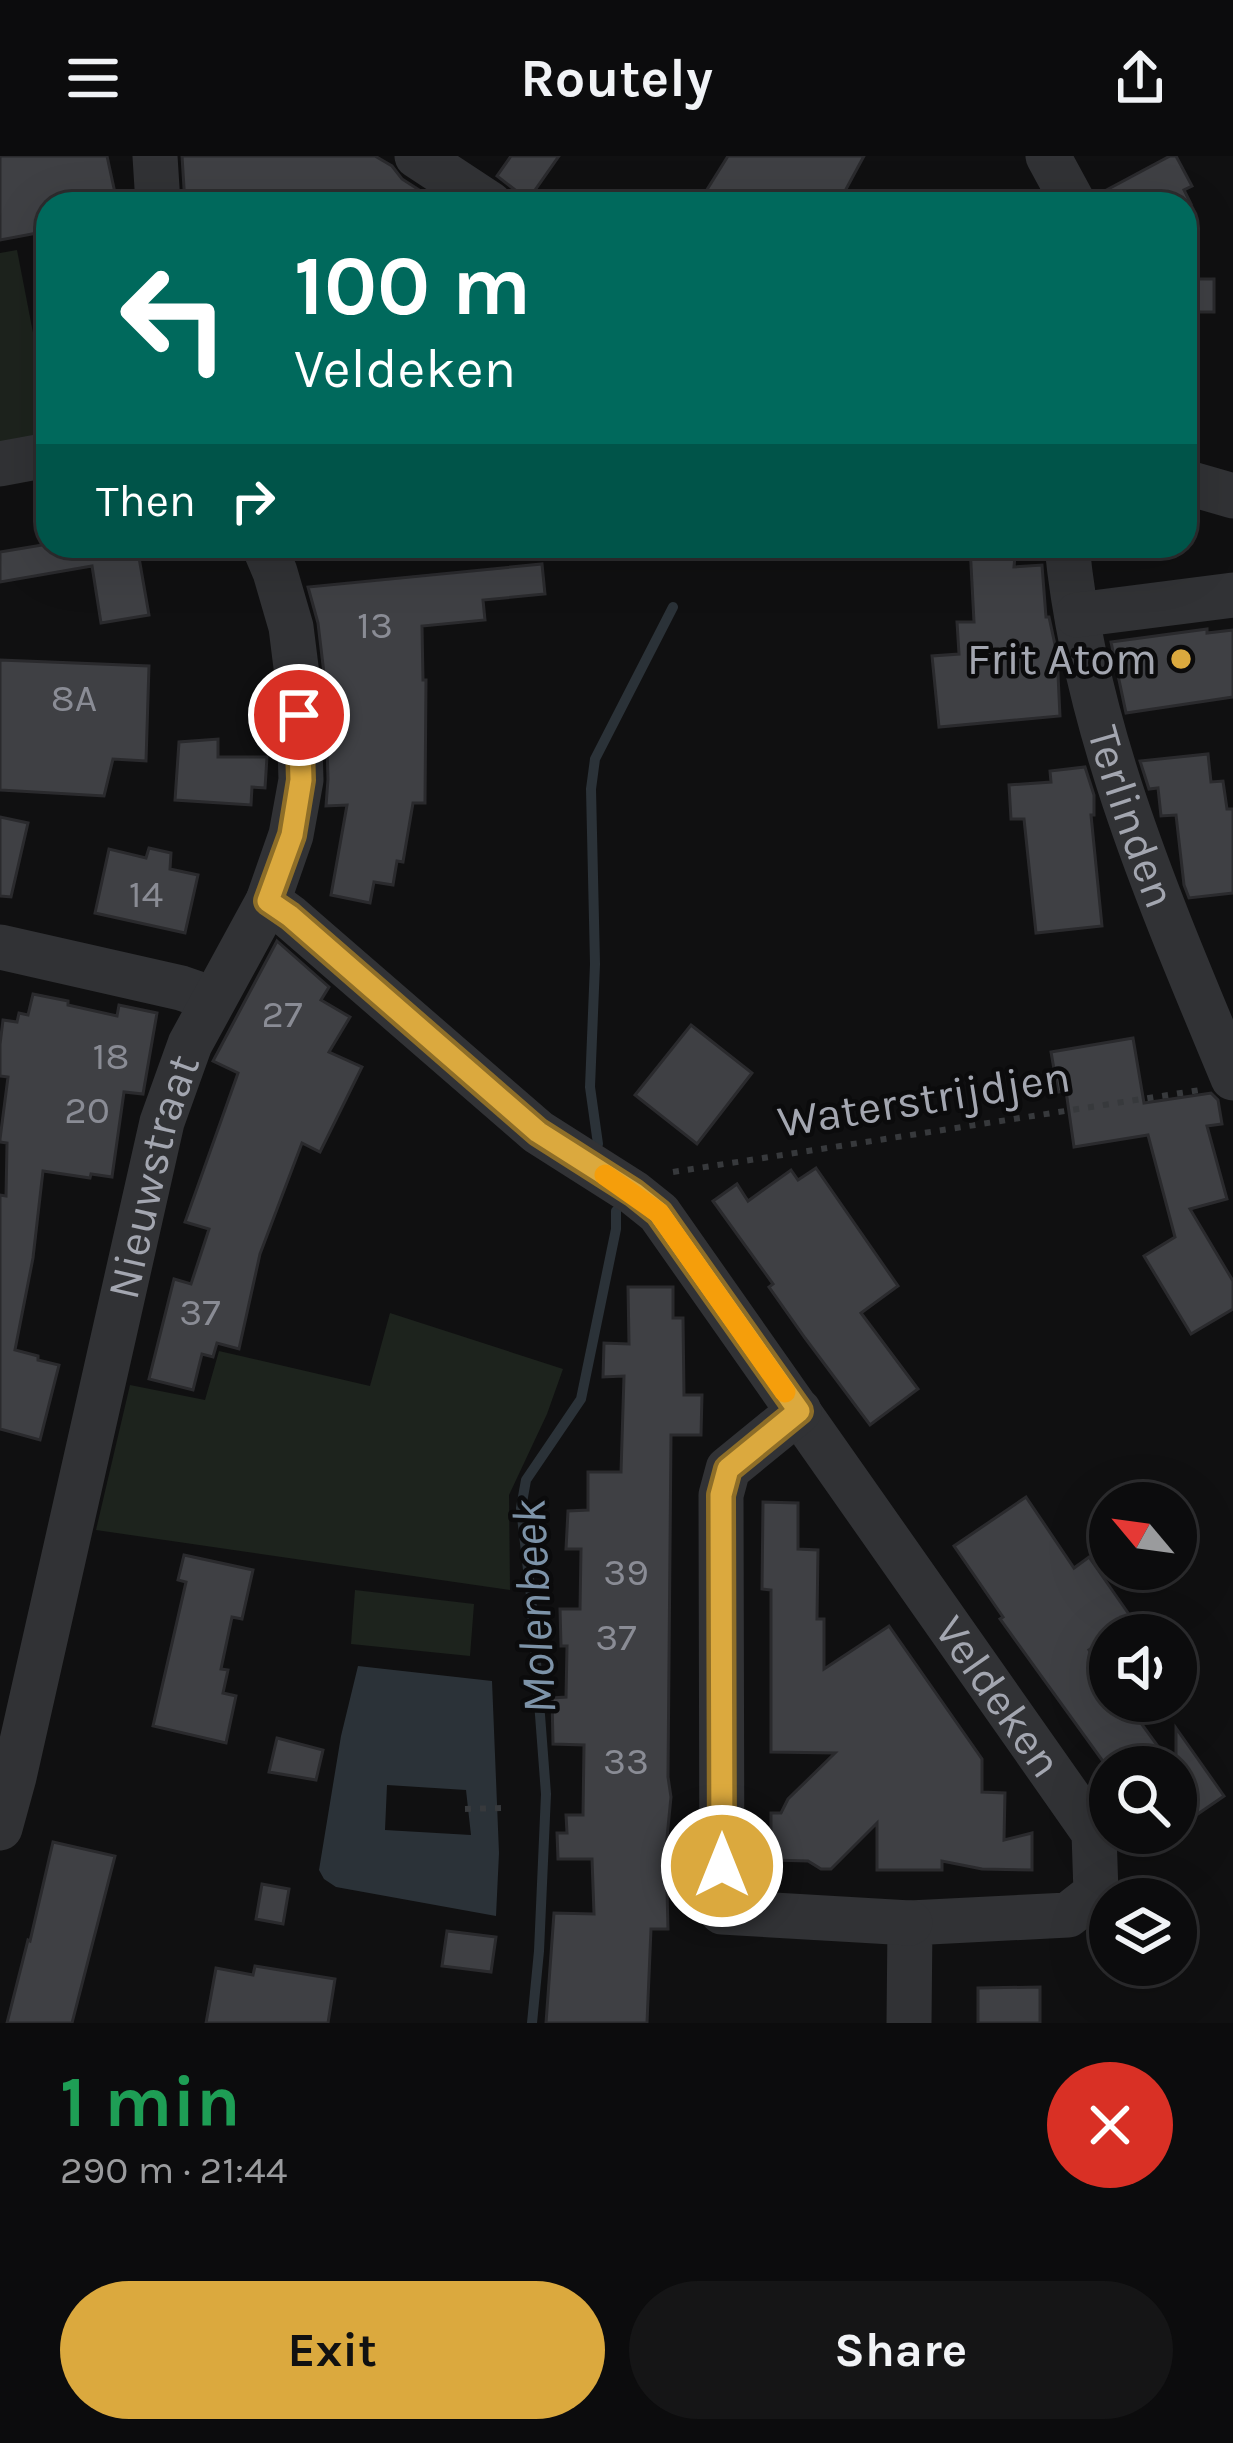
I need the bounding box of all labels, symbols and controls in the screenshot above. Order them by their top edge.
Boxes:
icon: menu [60,45,126,111]
icon: share [1107,45,1173,111]
text: Routely [520,46,713,110]
text: 100 m [294,237,531,335]
icon: left [96,240,252,396]
text: Veldeken [294,337,516,401]
icon: right [220,468,286,534]
text: Then [96,475,196,527]
house number: 13 [357,602,393,648]
place label: Frit Atom [967,633,1157,685]
marker: Frit Atom [1168,646,1194,672]
pin [248,664,350,766]
house number: 8A [51,675,97,721]
icon: arrive [266,682,332,748]
street label: Terlinden [1077,720,1187,915]
house number: 14 [129,871,163,917]
house number: 27 [262,991,302,1037]
house number: 18 [93,1033,129,1079]
street label: Nieuwstraat [97,1047,210,1304]
street label: Waterstrijdjen [774,1050,1074,1149]
house number: 20 [64,1087,110,1133]
house number: 37 [179,1289,221,1335]
north arrow [1089,1482,1197,1590]
map controls [1089,1482,1197,1986]
water label: Molenbeek [500,1498,568,1716]
house number: 39 [603,1549,649,1595]
street label: Veldeken [924,1606,1073,1787]
house number: 37 [595,1614,637,1660]
button: sound [1089,1614,1197,1722]
house number: 33 [603,1738,649,1784]
button: search [1089,1746,1197,1854]
position arrow [659,1803,785,1929]
button: layers [1089,1878,1197,1986]
text: 1 min [60,2060,241,2144]
button: close [1047,2062,1173,2188]
text: 290 m · 21:44 [60,2147,288,2193]
button: Exit [60,2281,605,2419]
button: Share [629,2281,1173,2419]

